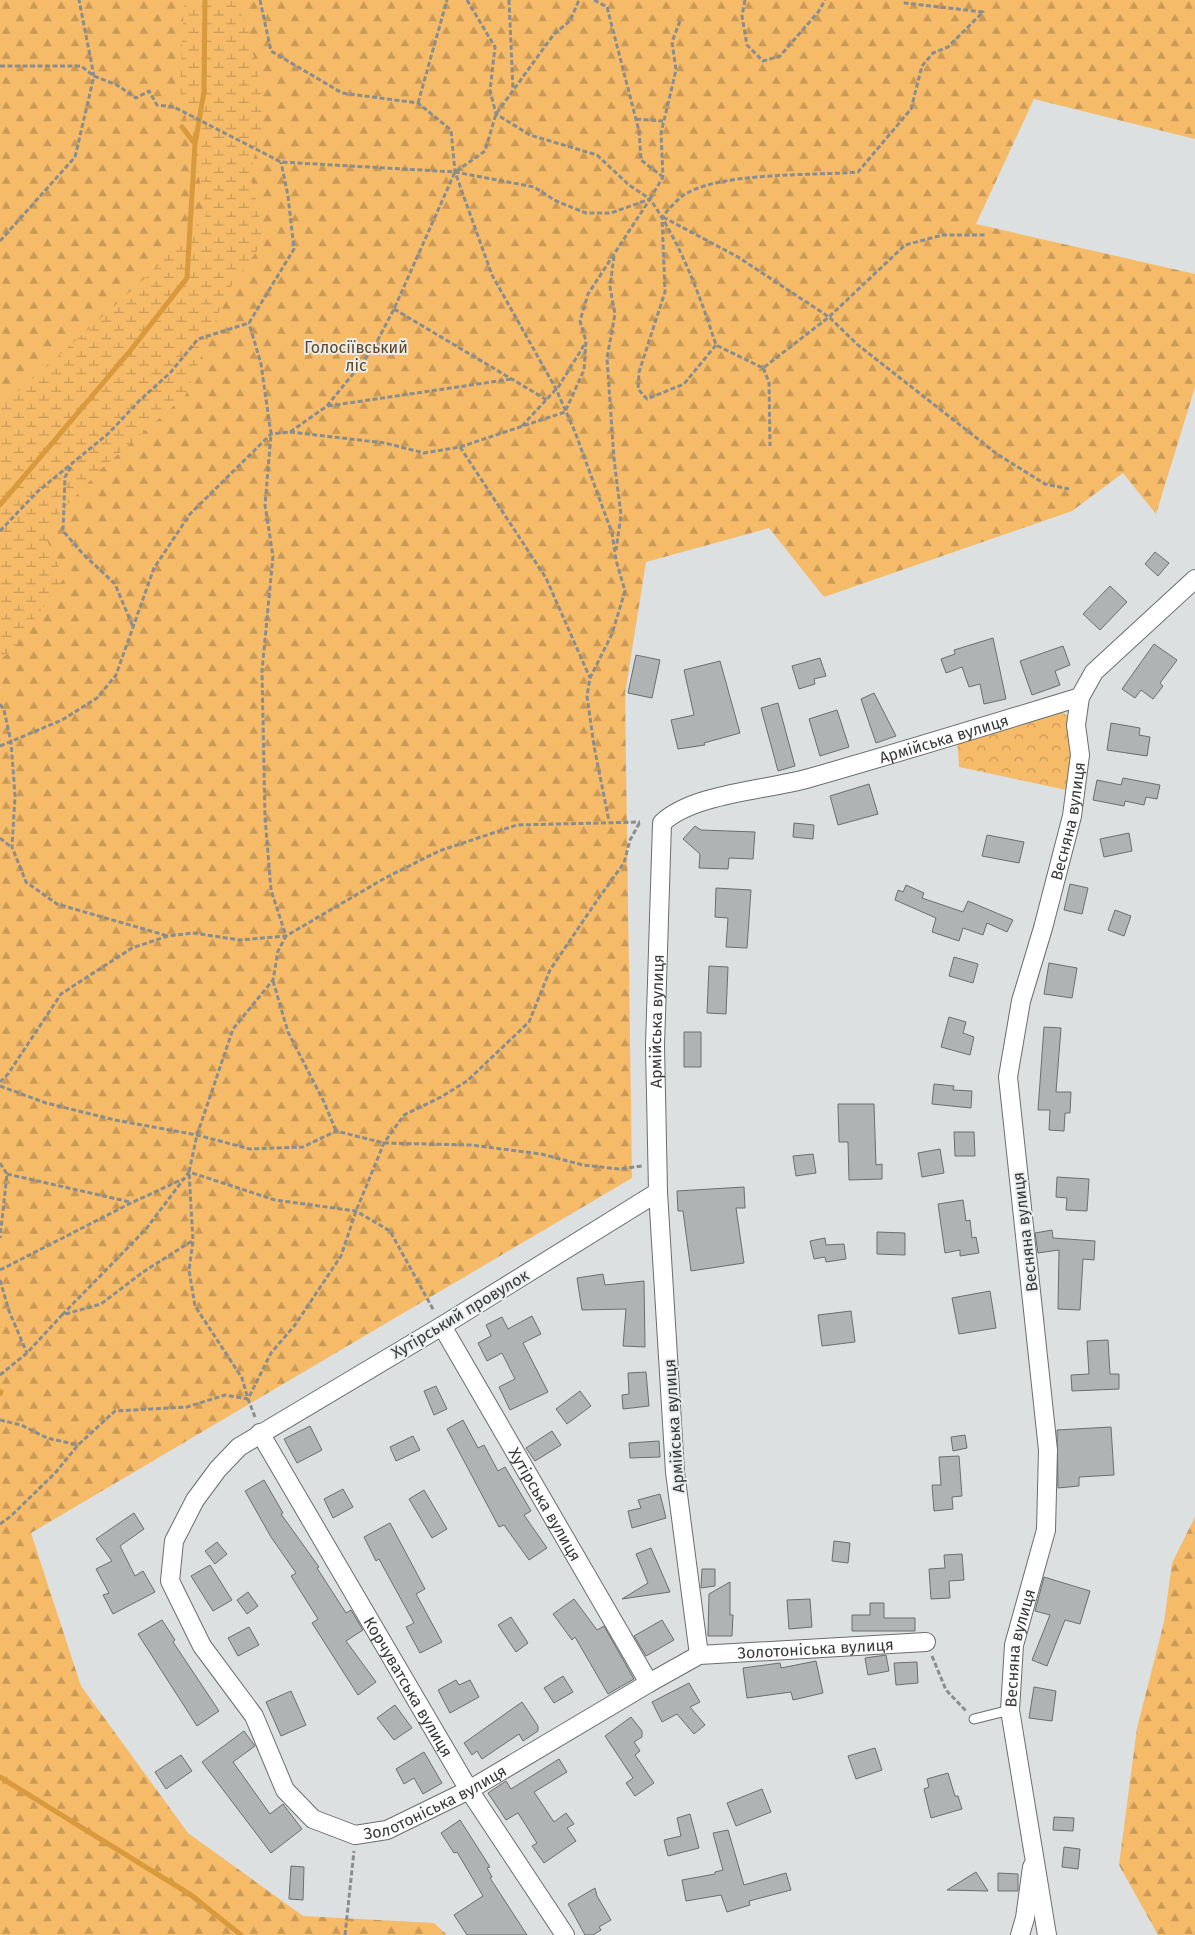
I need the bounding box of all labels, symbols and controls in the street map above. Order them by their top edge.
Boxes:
park label: Голосіївський ліс [304,338,408,375]
street label: Армійська вулиця [877,710,1011,767]
street label: Весняна вулиця [1046,761,1089,882]
street label: Армійська вулиця [645,954,667,1088]
street label: Весняна вулиця [1008,1171,1042,1293]
street label: Хутірський провулок [388,1265,533,1363]
street label: Армійська вулиця [660,1359,688,1493]
street label: Хутірська вулиця [505,1444,586,1564]
street label: Весняна вулиця [1001,1586,1039,1708]
street label: Корчуватська вулиця [360,1613,457,1760]
street label: Золотоніська вулиця [737,1634,894,1662]
street label: Золотоніська вулиця [362,1761,510,1843]

